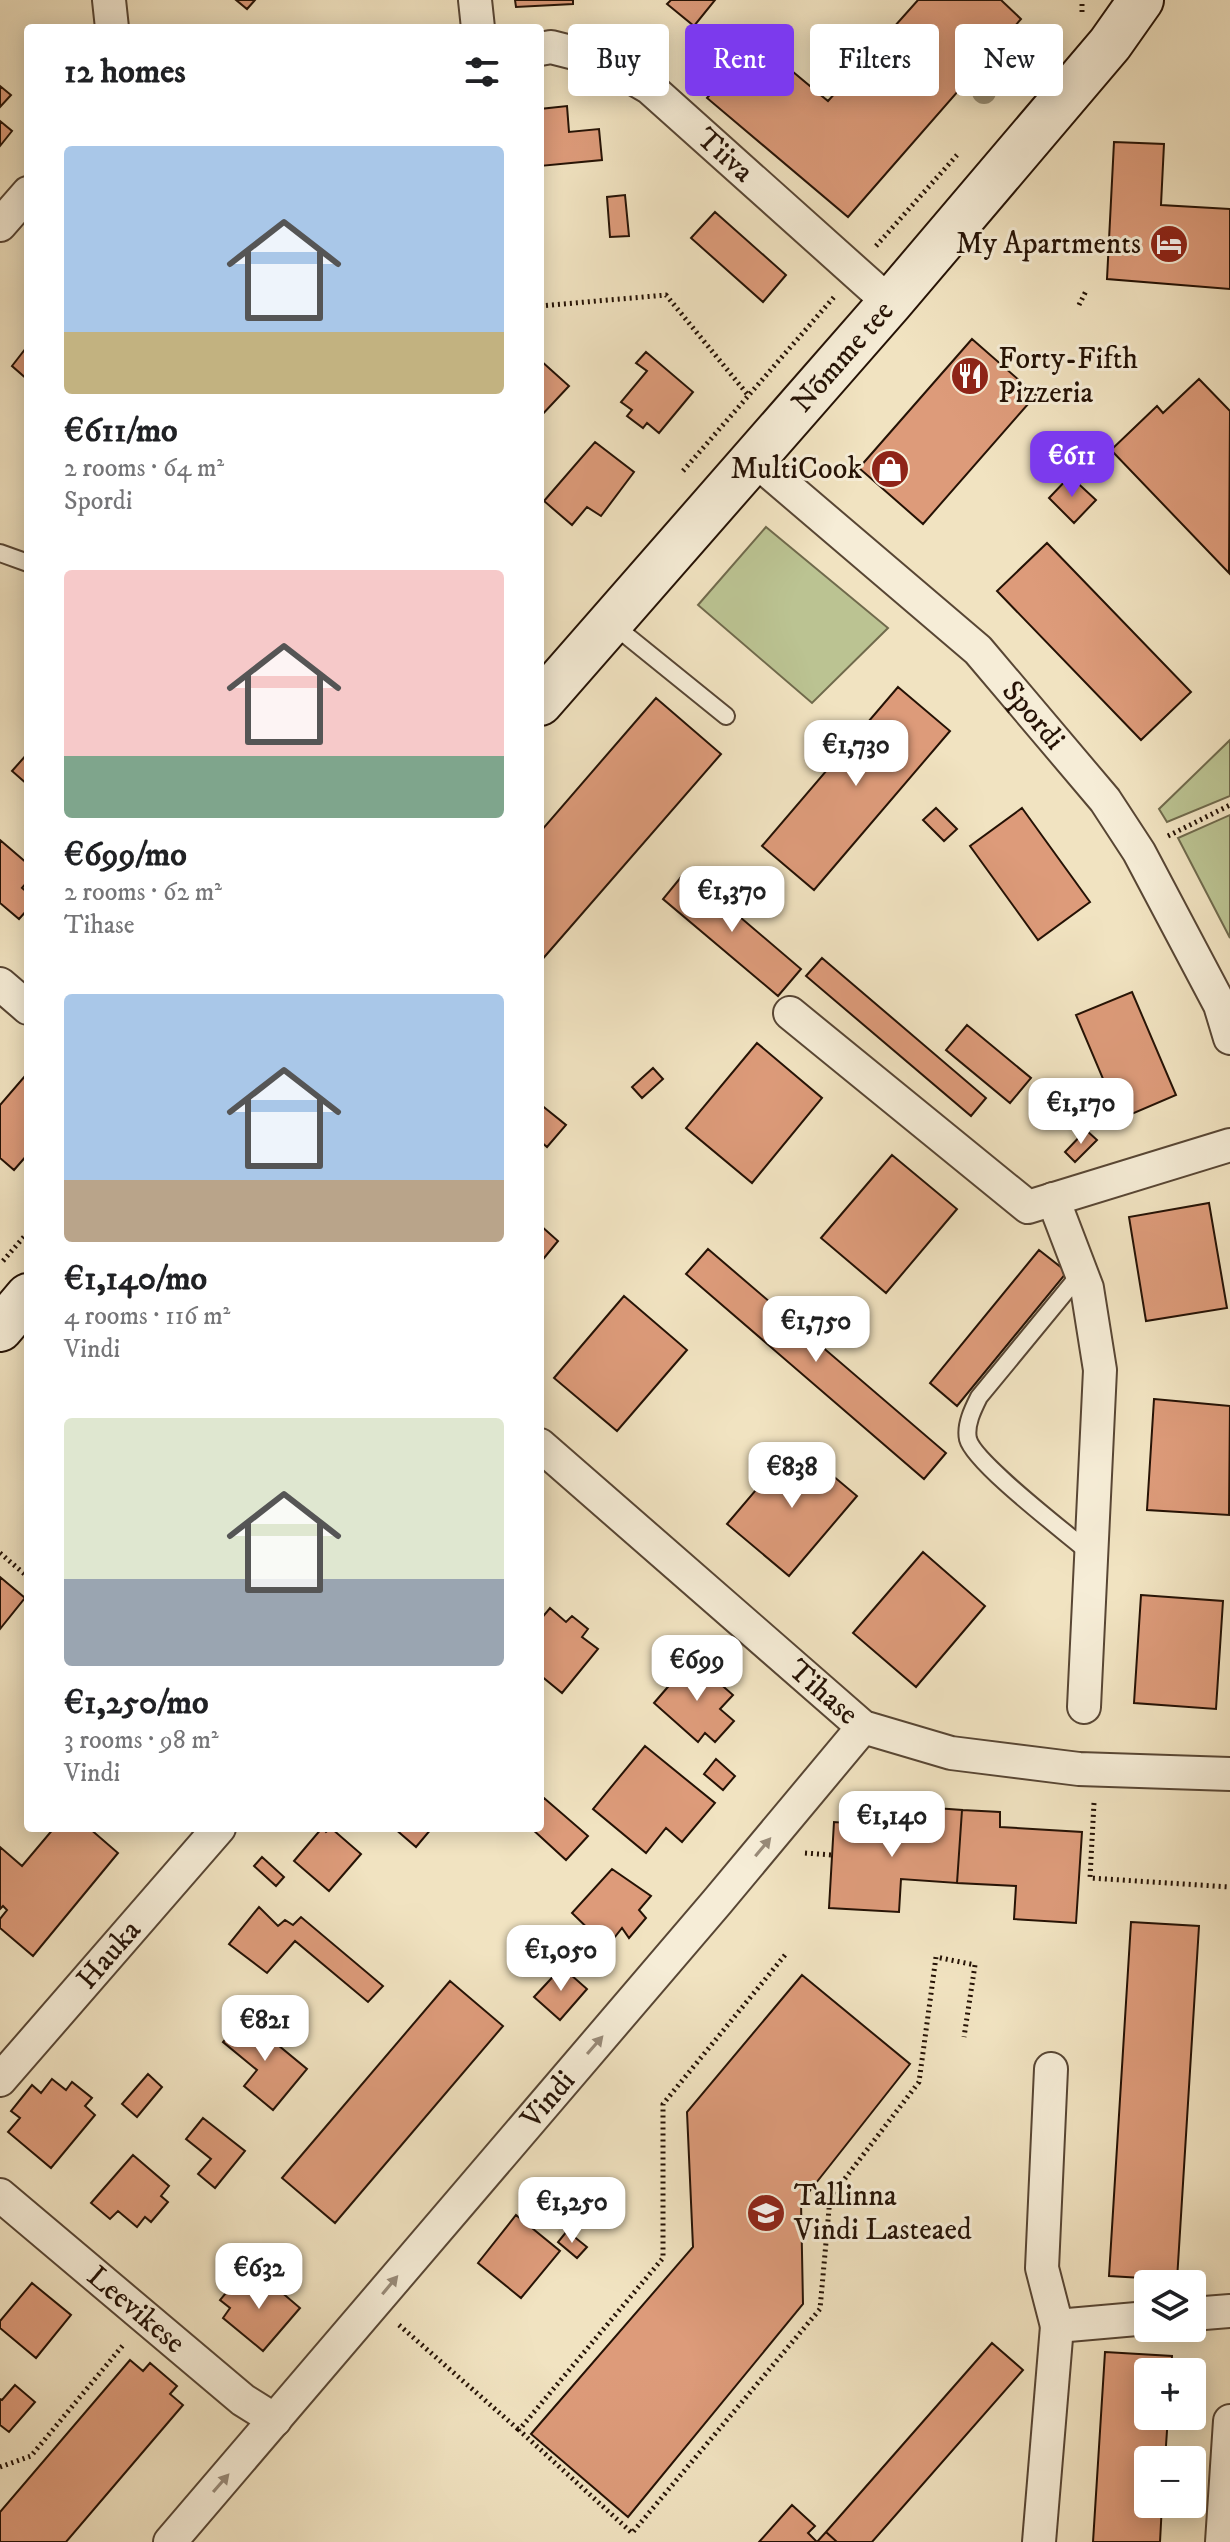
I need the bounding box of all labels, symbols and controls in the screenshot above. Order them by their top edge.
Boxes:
chip: Buy [568,24,669,96]
chip: Rent [685,24,794,96]
chip: Filters [810,24,939,96]
chip: New [955,24,1063,96]
icon: filters [460,50,504,94]
text: 12 homes [64,51,186,93]
street label: Tiiva [689,120,761,190]
icon: home [212,198,356,342]
hotel icon: My Apartments [1148,223,1190,265]
place label: My Apartments [956,226,1141,263]
street label: Nõmme tee [784,293,902,421]
place label: Forty-Fifth Pizzeria [998,341,1138,412]
restaurant icon: Forty-Fifth Pizzeria [949,355,991,397]
text: €611/mo [64,410,178,452]
pin: €611 [1025,431,1119,499]
text: €611 [1048,440,1096,473]
shop icon: MultiCook [869,448,911,490]
place label: MultiCook [730,451,862,488]
text: 2 rooms · 64 m² [64,452,224,485]
text: Spordi [64,485,133,518]
icon: home [212,622,356,766]
street label: Spordi [994,673,1073,757]
pin: €1,730 [791,720,921,788]
text: €1,730 [822,729,890,762]
text: €699/mo [64,834,187,876]
pin: €1,370 [667,866,797,934]
text: €1,370 [697,875,767,908]
text: 2 rooms · 62 m² [64,876,222,909]
text: Tihase [64,909,134,942]
icon: home [212,1046,356,1190]
pin: €1,170 [1016,1078,1146,1146]
text: €1,170 [1046,1087,1116,1120]
text: €1,140/mo [64,1258,207,1300]
pin: €1,750 [751,1296,881,1364]
text: 4 rooms · 116 m² [64,1300,230,1333]
text: €1,750 [781,1305,851,1338]
text: Vindi [64,1333,120,1366]
pin: €838 [745,1442,839,1510]
text: €838 [767,1451,817,1484]
icon: home [212,1470,356,1614]
pin: €699 [650,1635,744,1703]
text: €699 [670,1644,724,1677]
street label: Tihase [780,1652,866,1733]
text: €1,250/mo [64,1682,208,1724]
text: 3 rooms · 98 m² [64,1724,219,1757]
text: Vindi [64,1757,120,1790]
pin: €1,140 [827,1791,957,1859]
text: €1,140 [857,1800,927,1833]
one-way arrow [754,1837,771,1857]
street label: Hauka [69,1912,149,1997]
pin: €1,050 [496,1925,626,1993]
text: €1,050 [525,1934,597,1967]
pin: €821 [218,1995,312,2063]
text: €821 [240,2004,290,2037]
one-way arrow [586,2035,603,2055]
street label: Vindi [512,2063,583,2137]
pin: €1,250 [507,2177,637,2245]
place label: Tallinna Vindi Lasteaed [793,2178,972,2249]
text: €1,250 [536,2186,608,2219]
school or university icon: Tallinna Vindi Lasteaed [745,2192,787,2234]
pin: €632 [212,2243,306,2311]
text: €632 [233,2252,285,2285]
street label: Leevikese [79,2258,193,2362]
map controls [1134,2270,1206,2518]
button: layers [1134,2270,1206,2342]
one-way arrow [381,2276,398,2296]
button: + [1134,2358,1206,2430]
button: − [1134,2446,1206,2518]
one-way arrow [212,2473,229,2493]

